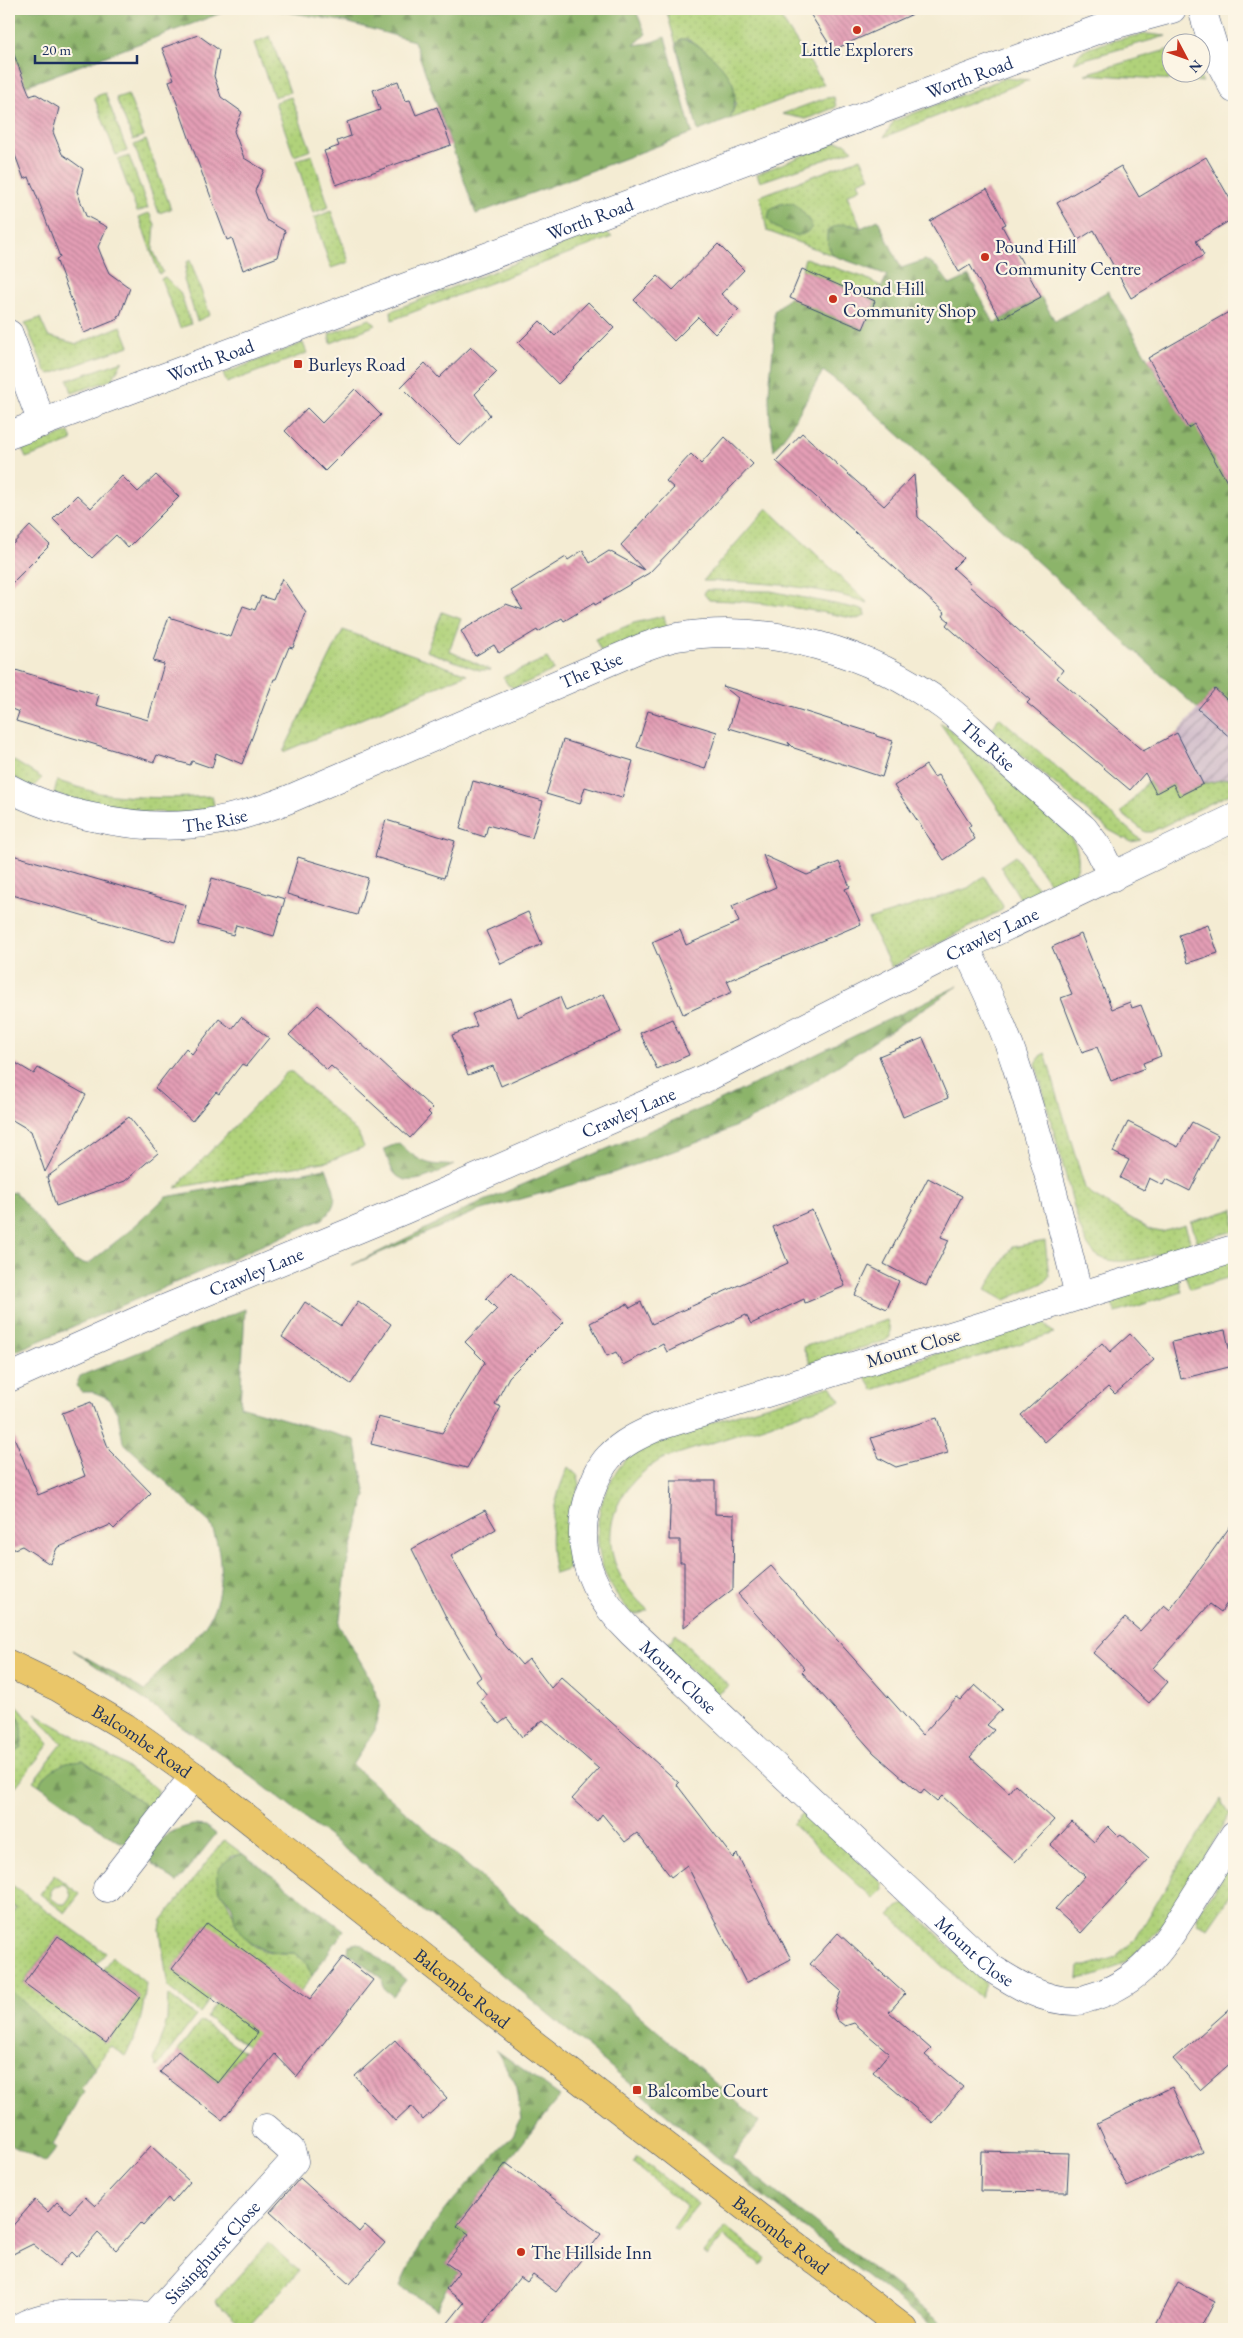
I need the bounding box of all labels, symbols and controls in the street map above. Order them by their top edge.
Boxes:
marker: Little Explorers [851,24,863,36]
scale bar [35,32,138,64]
north arrow [1160,32,1210,82]
place label: Little Explorers [801,37,913,62]
text: 20 m [42,40,71,59]
street label: Worth Road [923,50,1017,105]
text: N [1185,56,1206,77]
street label: Worth Road [543,191,637,246]
place label: Pound Hill Community Centre [995,234,1141,281]
marker: Pound Hill Community Centre [979,251,991,263]
place label: Pound Hill Community Shop [843,276,976,323]
marker: Pound Hill Community Shop [827,293,839,305]
street label: Worth Road [164,333,258,388]
place label: Burleys Road [308,352,406,377]
marker: Burleys Road [292,358,304,370]
street label: The Rise [556,646,626,694]
street label: The Rise [955,714,1021,776]
street label: The Rise [181,802,250,838]
street label: Crawley Lane [941,901,1042,967]
street label: Crawley Lane [577,1081,679,1144]
street label: Crawley Lane [205,1241,307,1302]
street label: Mount Close [863,1321,963,1374]
street label: Mount Close [634,1635,722,1719]
street label: Balcombe Road [87,1698,197,1784]
street label: Mount Close [930,1910,1019,1992]
street label: Balcombe Road [409,1943,516,2034]
place label: Balcombe Court [647,2078,768,2103]
marker: Balcombe Court [631,2084,643,2096]
street label: Balcombe Road [728,2190,835,2280]
street label: Sissinghurst Close [159,2195,266,2310]
place label: The Hillside Inn [531,2240,652,2265]
marker: The Hillside Inn [515,2246,527,2258]

